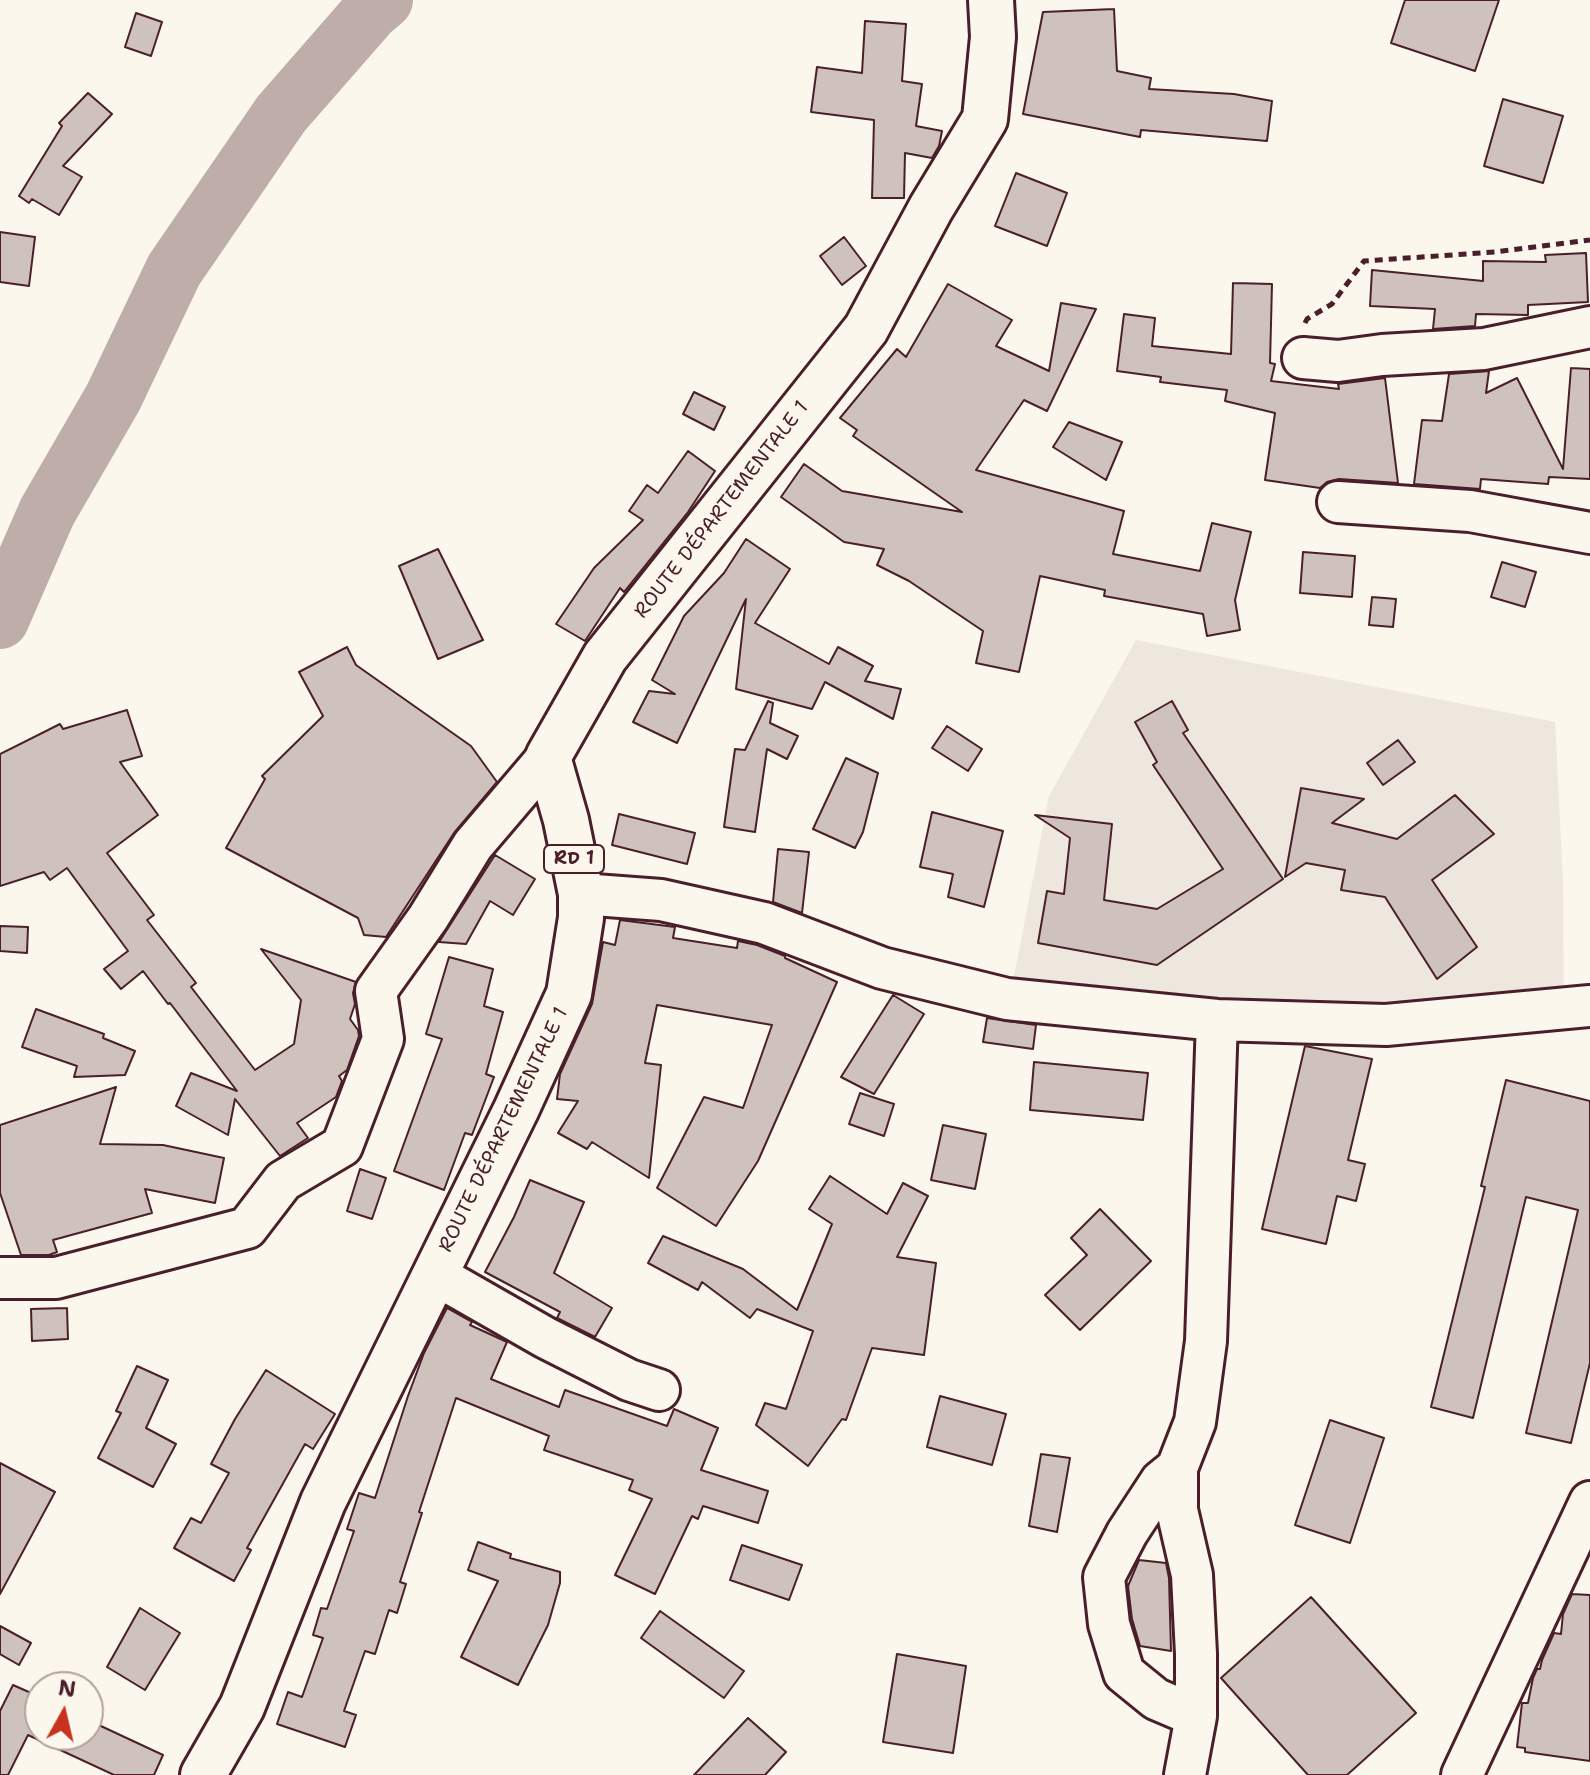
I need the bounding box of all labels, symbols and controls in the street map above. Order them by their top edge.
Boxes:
street label: ROUTE DÉPARTEMENTALE 1 [630,397,814,623]
road number: RD 1 [544,845,604,873]
street label: ROUTE DÉPARTEMENTALE 1 [434,1004,574,1256]
north arrow [24,1671,104,1751]
text: N [56,1673,78,1704]

